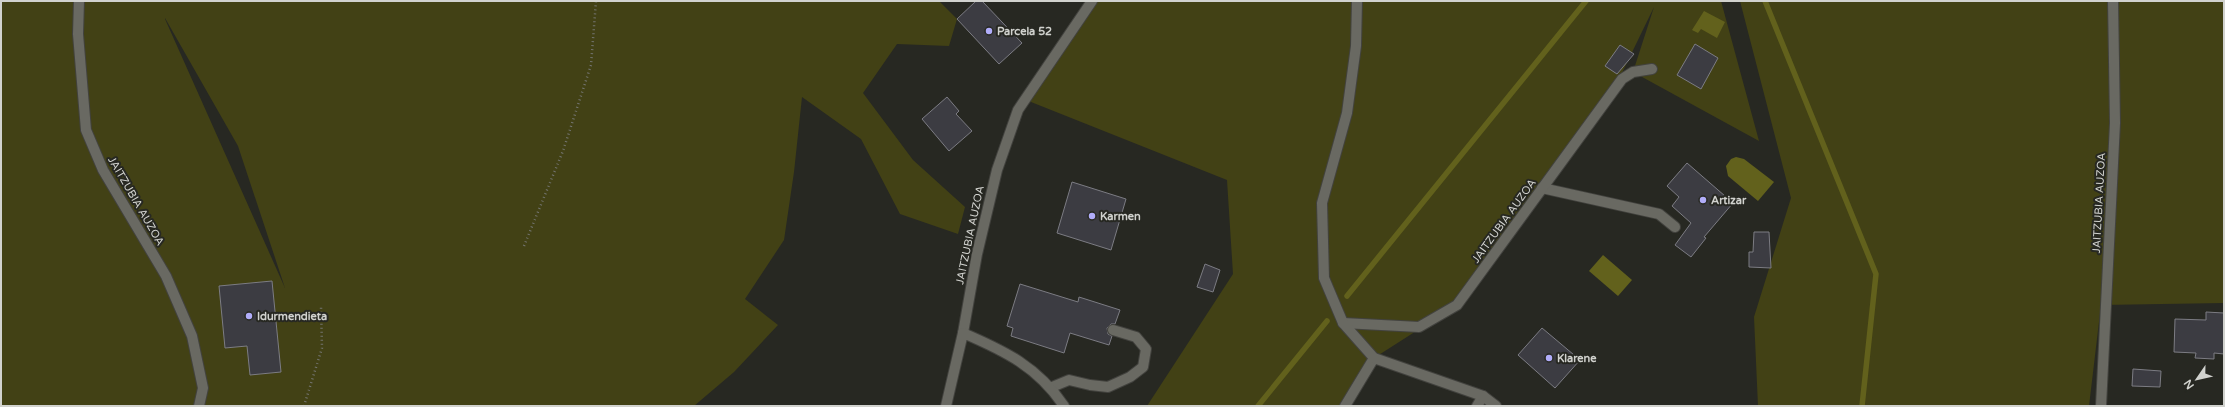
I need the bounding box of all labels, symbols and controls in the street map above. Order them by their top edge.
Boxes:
place label: Parcela 52 [997,25,1052,38]
marker: Parcela 52 [984,26,994,36]
street label: JAITZUBIA AUZOA [2090,152,2108,254]
street label: JAITZUBIA AUZOA [105,154,167,248]
street label: JAITZUBIA AUZOA [1469,176,1539,266]
street label: JAITZUBIA AUZOA [953,184,987,286]
place label: Artizar [1711,194,1747,207]
marker: Artizar [1698,195,1708,205]
place label: Karmen [1100,210,1141,223]
marker: Karmen [1087,211,1097,221]
place label: Idurmendieta [257,310,327,323]
marker: Idurmendieta [244,311,254,321]
place label: Klarene [1557,352,1597,365]
marker: Klarene [1544,353,1554,363]
north arrow [2177,359,2217,399]
text: N [2181,377,2197,392]

